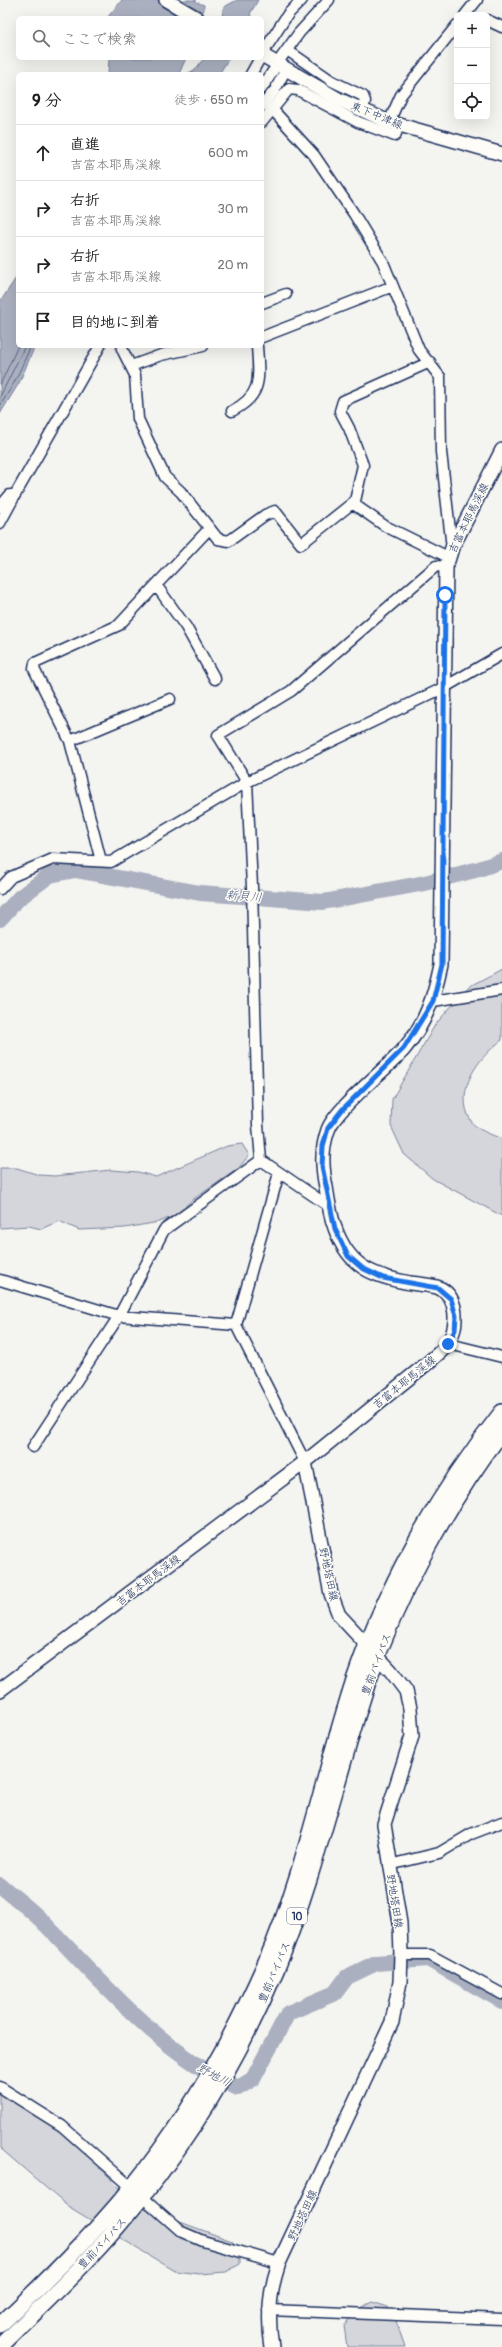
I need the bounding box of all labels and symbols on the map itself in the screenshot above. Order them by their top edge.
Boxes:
street label: 東下中津線 [349,99,405,132]
street label: 吉富本耶馬渓線 [446,481,491,556]
route start [436,586,454,604]
water label: 新貝川 [225,887,263,906]
route end [439,1335,457,1353]
street label: 吉富本耶馬渓線 [370,1353,438,1412]
street label: 野地塔田線 [316,1546,341,1602]
street label: 吉富本耶馬渓線 [114,1552,183,1609]
street label: 豊前バイパス [359,1631,394,1697]
street label: 野地塔田線 [384,1873,405,1929]
road number: 10 [287,1908,307,1924]
street label: 豊前バイパス [256,1939,293,2005]
water label: 野地川 [194,2060,233,2091]
street label: 野地塔田線 [285,2188,320,2243]
street label: 豊前バイパス [75,2215,130,2272]

